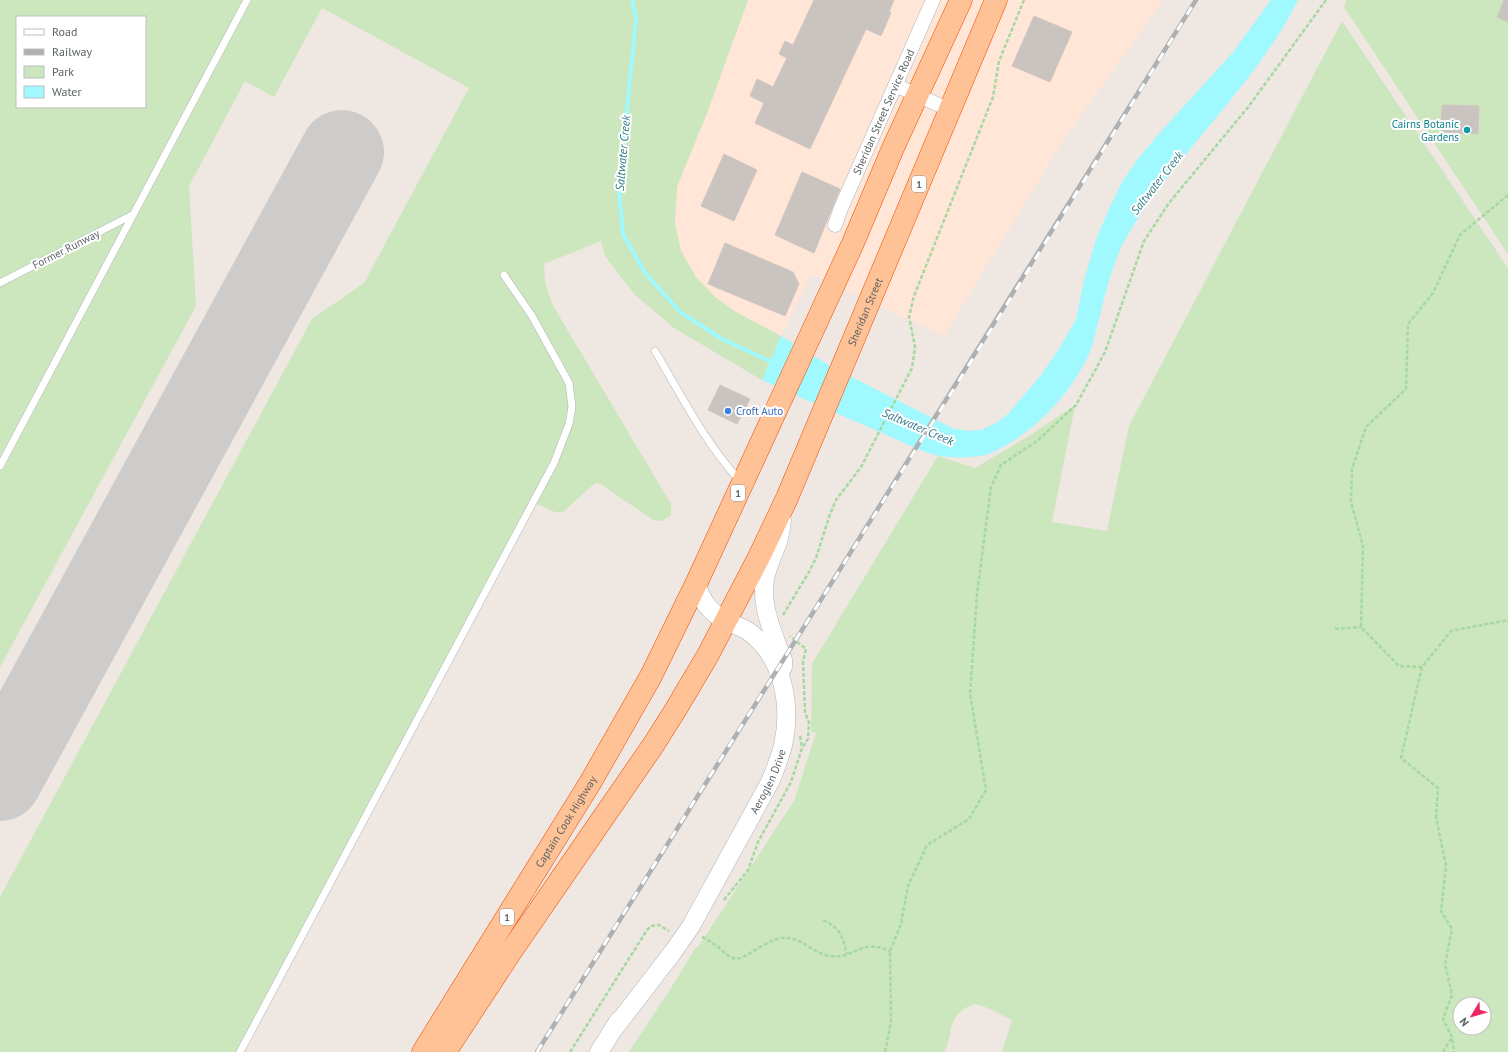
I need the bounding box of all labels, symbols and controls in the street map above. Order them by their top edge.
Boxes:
legend [16,16,146,108]
text: Road [52,24,77,39]
text: Railway [52,44,92,59]
street label: Sheridan Street Service Road [850,47,917,177]
text: Park [52,64,74,79]
text: Water [52,84,82,99]
water label: Saltwater Creek [612,114,633,191]
place label: Cairns Botanic Gardens [1392,117,1459,144]
marker: Cairns Botanic Gardens [1462,125,1472,135]
water label: Saltwater Creek [1127,148,1186,217]
road number: 1 [912,176,926,192]
street label: Former Runway [30,226,103,272]
street label: Sheridan Street [845,275,886,348]
place label: Croft Auto [736,404,783,418]
water label: Saltwater Creek [880,405,957,449]
marker: Croft Auto [723,406,733,416]
road number: 1 [731,485,745,501]
street label: Aeroglen Drive [747,747,789,816]
street label: Captain Cook Highway [532,773,600,870]
road number: 1 [500,909,514,925]
north arrow [1452,996,1492,1036]
text: N [1456,1015,1472,1029]

